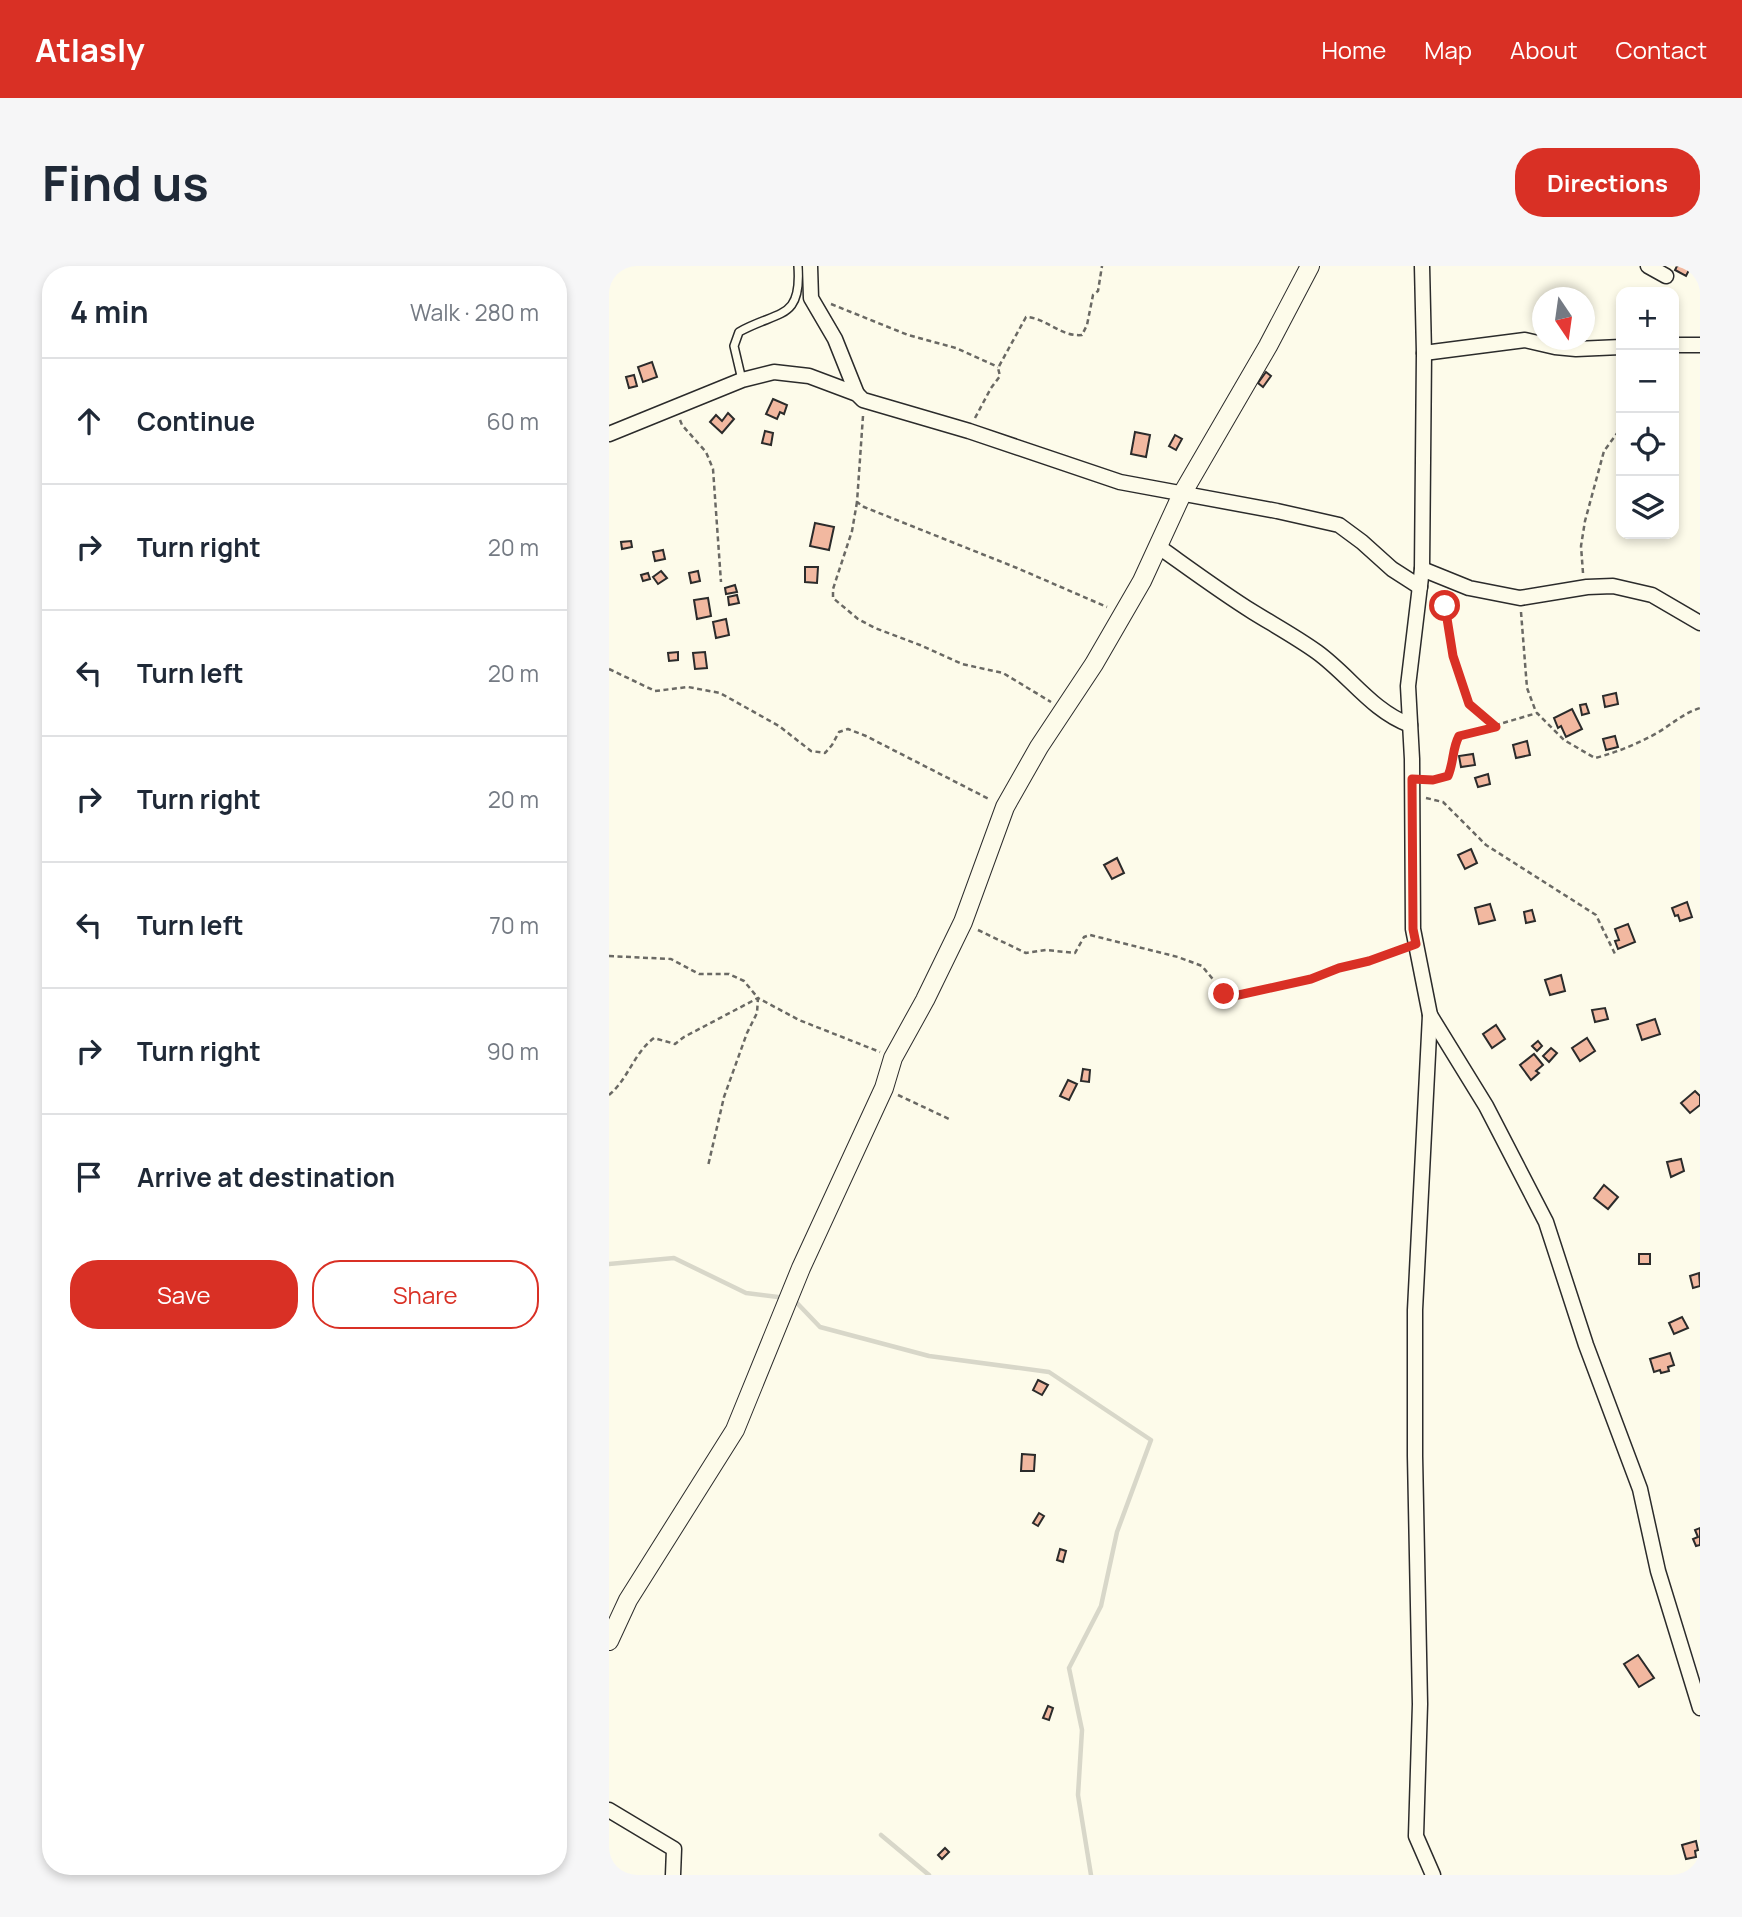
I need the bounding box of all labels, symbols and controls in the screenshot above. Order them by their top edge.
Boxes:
text: Atlasly [35,27,145,72]
text: Home [1321,33,1386,66]
text: Map [1424,33,1472,66]
text: About [1510,33,1578,66]
text: Contact [1616,33,1707,66]
button: Directions [1515,148,1700,217]
text: Find us [42,149,209,216]
north arrow [1532,287,1595,350]
map controls [1616,287,1679,539]
button: + [1616,287,1679,350]
text: 4 min [70,291,148,332]
text: Walk · 280 m [410,296,539,328]
button: − [1616,350,1679,413]
icon: ahead [70,402,108,440]
text: Continue [137,403,255,439]
text: 60 m [487,405,539,437]
button: locate [1616,413,1679,476]
button: layers [1616,476,1679,539]
icon: right [70,528,108,566]
text: Turn right [137,529,261,565]
text: 20 m [488,531,539,563]
route start [1429,590,1460,621]
icon: left [70,654,108,692]
text: Turn left [137,655,244,691]
text: 20 m [488,657,539,689]
icon: right [70,780,108,818]
text: Turn right [137,781,261,817]
text: 20 m [488,783,539,815]
icon: left [70,906,108,944]
text: Turn left [137,907,244,943]
text: 70 m [489,909,539,941]
route end [1208,978,1239,1009]
icon: right [70,1032,108,1070]
text: Turn right [137,1033,261,1069]
text: 90 m [487,1035,539,1067]
icon: arrive [70,1158,108,1196]
text: Arrive at destination [137,1159,395,1195]
button: Save [70,1260,298,1329]
button: Share [312,1260,539,1329]

